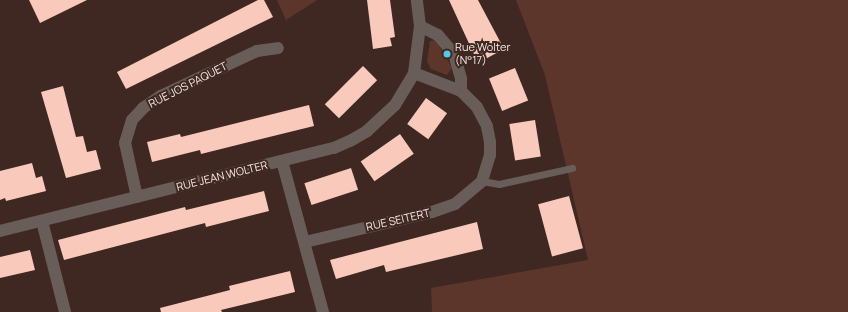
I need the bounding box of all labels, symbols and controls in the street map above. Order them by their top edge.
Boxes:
place label: Rue Wolter (N°17) [455,41,510,67]
marker: Rue Wolter (N°17) [442,49,452,59]
street label: RUE JOS PAQUET [146,59,230,111]
street label: RUE JEAN WOLTER [175,158,269,194]
street label: RUE SEITERT [365,206,431,234]

